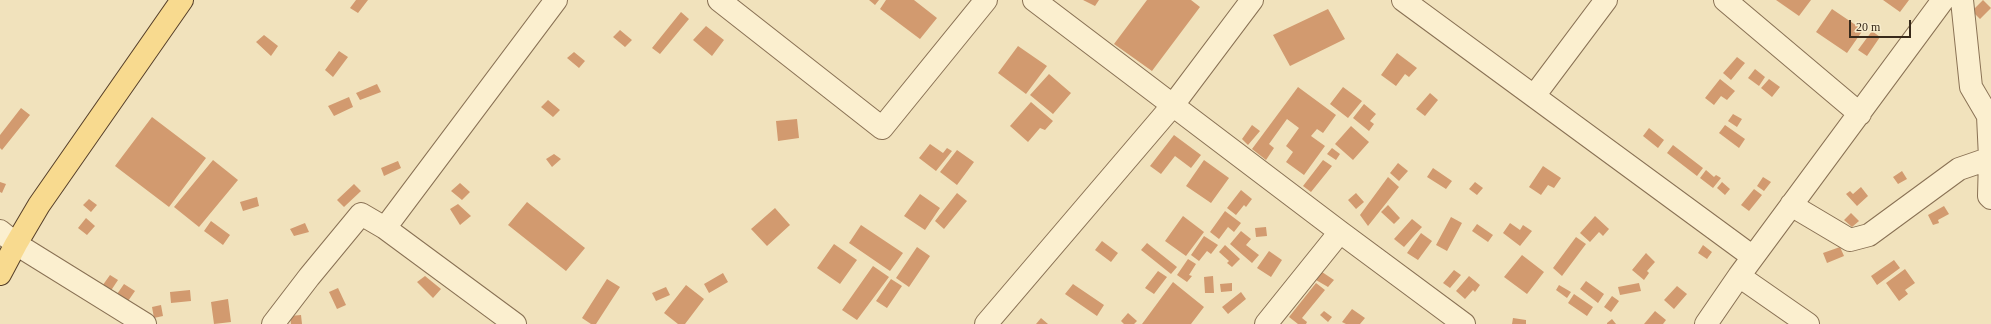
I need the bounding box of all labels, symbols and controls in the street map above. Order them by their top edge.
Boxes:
scale bar [1851,12,1913,38]
text: 20 m [1856,20,1880,34]

